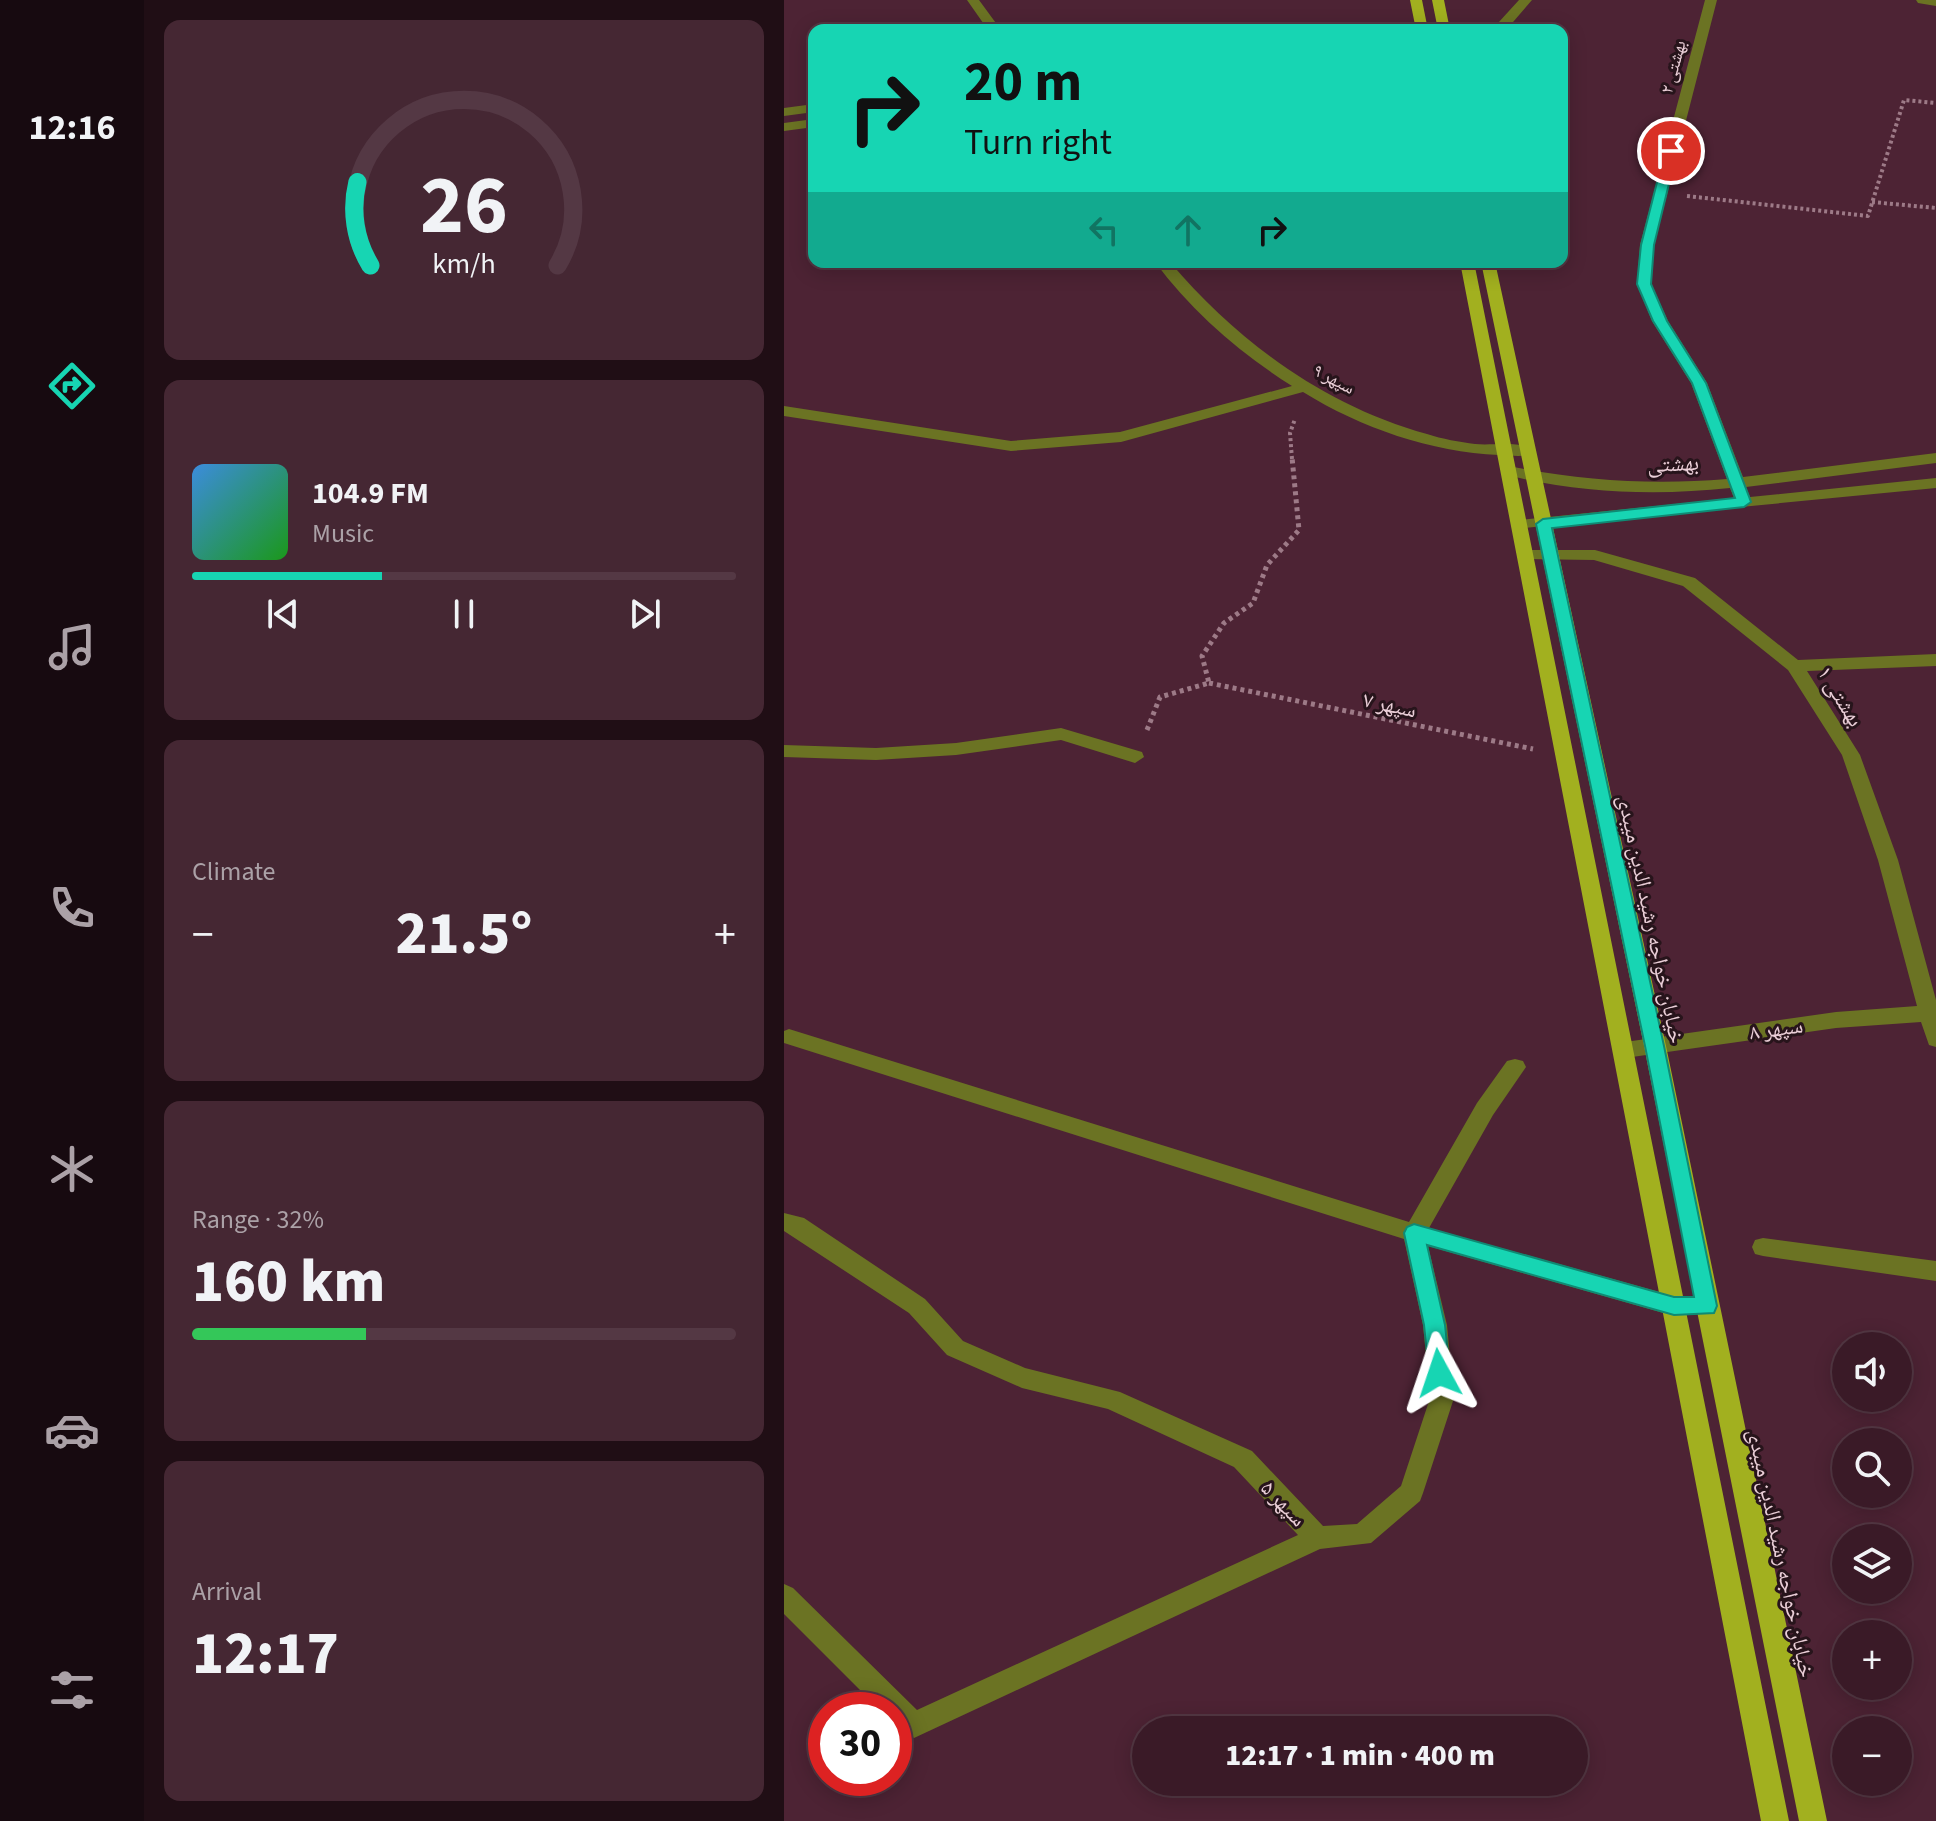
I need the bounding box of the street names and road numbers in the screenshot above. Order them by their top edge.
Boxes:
street label: بهشتی ۲ [1654,38,1693,97]
street label: سپهر ۹ [1308,358,1359,401]
street label: بهشتی [1646,447,1700,481]
street label: بهشتی ۱ [1809,660,1871,733]
street label: سپهر ۷ [1360,684,1420,726]
street label: خیابان خواجه رشید الدین میبدی [1609,792,1693,1047]
street label: سپهر ۸ [1747,1009,1805,1049]
street label: خیابان خواجه رشید الدین میبدی [1739,1426,1823,1681]
street label: سپهر ۵ [1253,1473,1314,1534]

